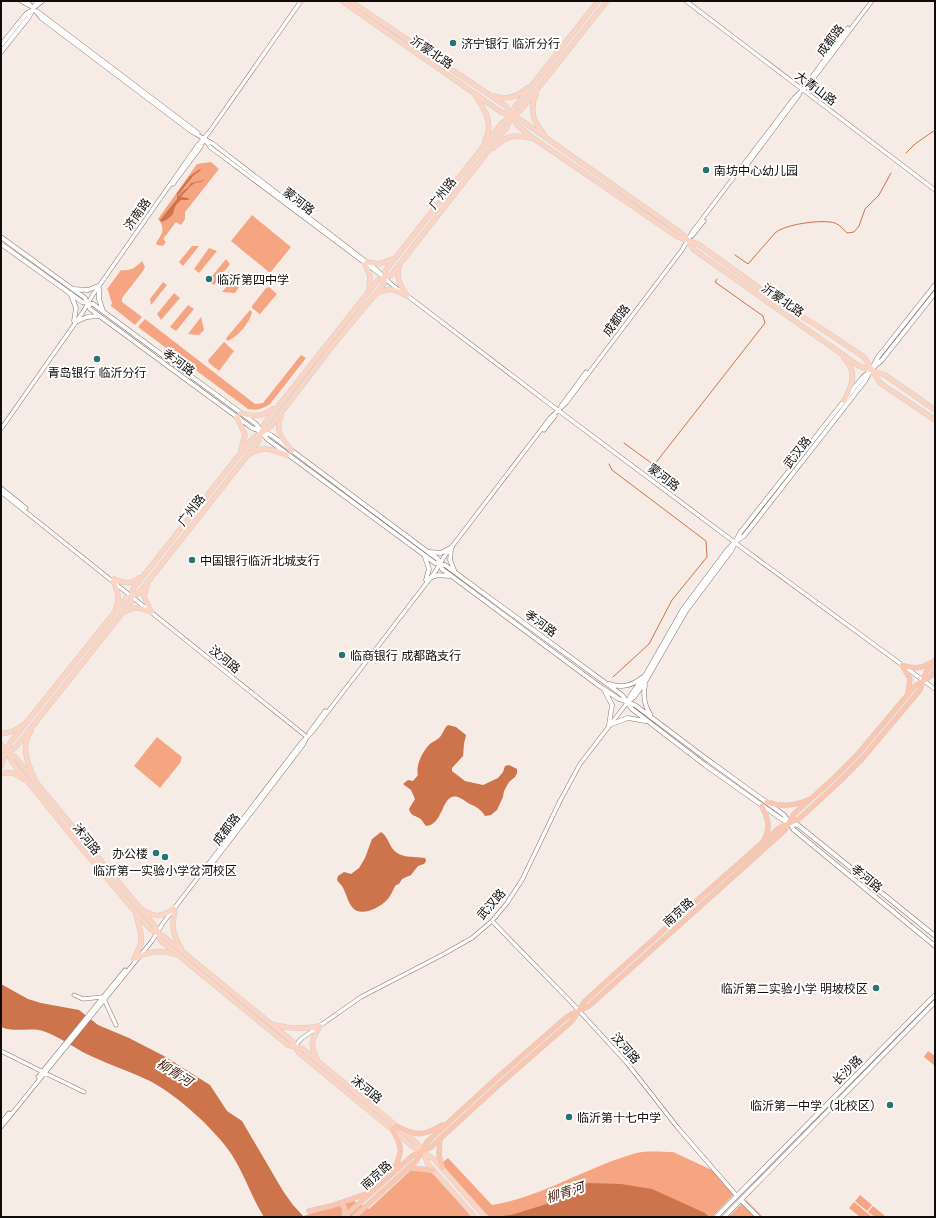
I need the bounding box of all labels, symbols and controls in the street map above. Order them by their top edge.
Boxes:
street label: 成都路 [813,21,847,59]
street label: 沂蒙北路 [408,32,456,72]
place label: 济宁银行 临沂分行 [461,36,560,51]
marker: 济宁银行 临沂分行 [448,38,458,48]
street label: 大青山路 [792,68,840,108]
place label: 南坊中心幼儿园 [714,163,798,178]
marker: 南坊中心幼儿园 [701,165,711,175]
street label: 广州路 [425,174,459,212]
street label: 蒙河路 [280,184,318,218]
street label: 济南路 [121,195,153,233]
place label: 临沂第四中学 [217,272,289,287]
marker: 临沂第四中学 [204,274,214,284]
street label: 沂蒙北路 [759,280,807,320]
street label: 成都路 [599,301,633,339]
street label: 孝河路 [160,345,198,379]
marker: 青岛银行 临沂分行 [92,354,102,364]
place label: 青岛银行 临沂分行 [47,365,147,380]
street label: 武汉路 [780,433,814,471]
street label: 蒙河路 [645,460,683,494]
street label: 广州路 [174,491,208,529]
place label: 中国银行临沂北城支行 [200,553,320,568]
marker: 中国银行临沂北城支行 [187,555,197,565]
street label: 孝河路 [522,606,560,640]
street label: 汶河路 [206,642,244,676]
place label: 临商银行 成都路支行 [350,648,461,663]
marker: 临商银行 成都路支行 [337,650,347,660]
street label: 成都路 [209,810,243,848]
street label: 沭河路 [70,820,104,858]
place label: 办公楼 [112,846,148,861]
marker: 办公楼 [151,848,161,858]
marker: 临沂第一实验小学岔河校区 [160,852,170,862]
street label: 孝河路 [848,861,886,895]
place label: 临沂第一实验小学岔河校区 [93,863,237,878]
street label: 武汉路 [474,885,508,923]
street label: 南京路 [660,894,696,930]
place label: 临沂第二实验小学 明坡校区 [721,981,868,996]
marker: 临沂第二实验小学 明坡校区 [871,983,881,993]
street label: 汶河路 [609,1029,643,1067]
street label: 长沙路 [829,1052,865,1088]
water label: 柳青河 [154,1055,198,1091]
street label: 沭河路 [348,1072,386,1106]
place label: 临沂第一中学（北校区） [750,1098,882,1113]
marker: 临沂第一中学（北校区） [885,1100,895,1110]
place label: 临沂第十七中学 [577,1110,661,1125]
marker: 临沂第十七中学 [564,1112,574,1122]
street label: 南京路 [358,1157,394,1193]
water label: 柳青河 [544,1177,589,1206]

